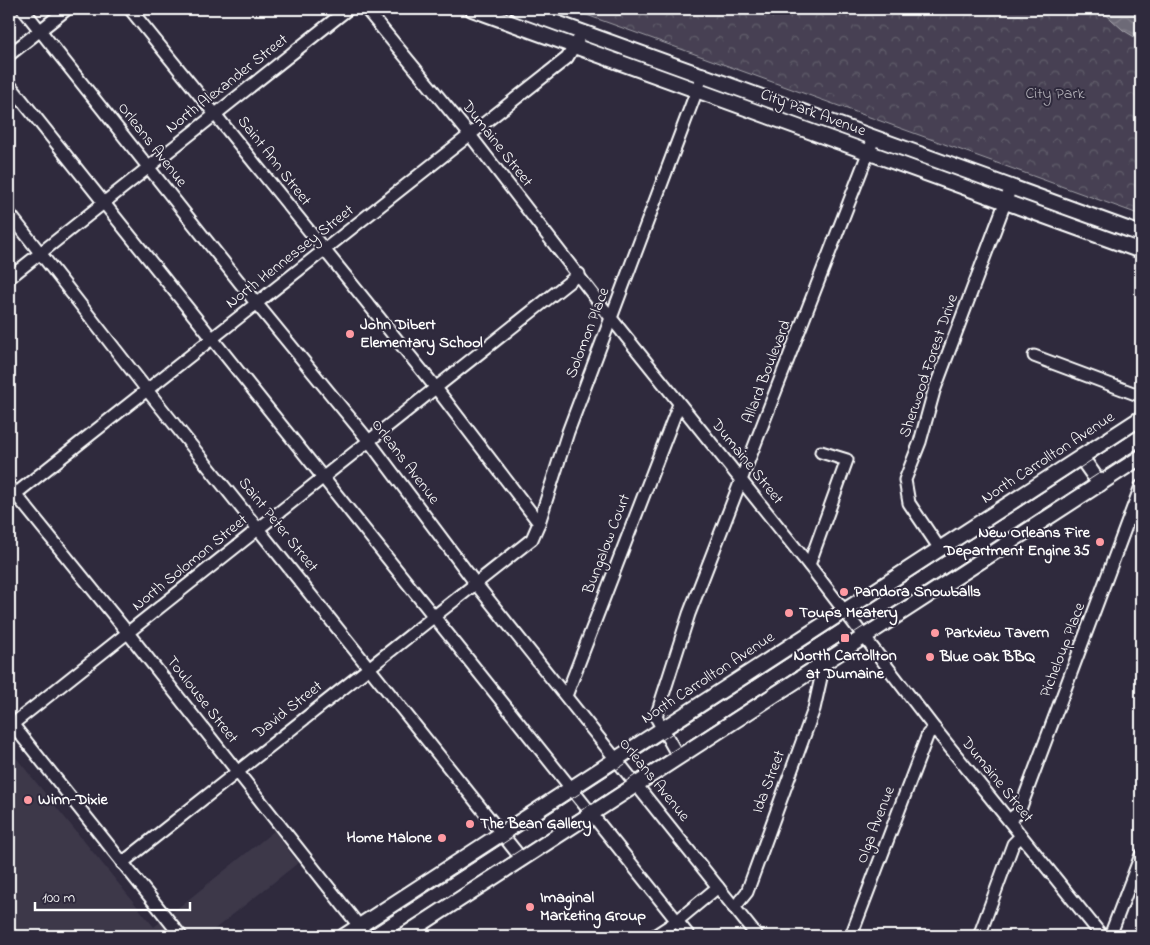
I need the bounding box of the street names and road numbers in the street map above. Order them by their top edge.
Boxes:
street label: North Alexander Street [161,28,294,140]
street label: City Park Avenue [757,83,870,143]
street label: Dumaine Street [455,95,539,193]
street label: Orleans Avenue [111,97,193,193]
street label: Saint Ann Street [231,111,317,212]
street label: North Hennessey Street [221,199,360,315]
street label: Solomon Place [560,283,617,382]
street label: Sherwood Forest Drive [893,290,965,441]
street label: Allard Boulevard [736,317,798,427]
street label: North Carrollton Avenue [976,405,1120,510]
street label: Dumaine Street [704,413,789,511]
street label: Orleans Avenue [365,414,446,511]
street label: Saint Peter Street [232,472,324,578]
street label: Bungalow Court [577,490,637,599]
street label: North Solomon Street [127,508,254,617]
street label: Picheloup Place [1034,598,1092,701]
street label: North Carrollton Avenue [636,625,780,730]
street label: Toulouse Street [160,651,244,750]
street label: David Street [247,675,328,746]
street label: Dumaine Street [954,731,1039,829]
street label: Orleans Avenue [613,733,696,828]
street label: Ida Street [746,746,792,817]
street label: Olga Avenue [850,782,902,867]

